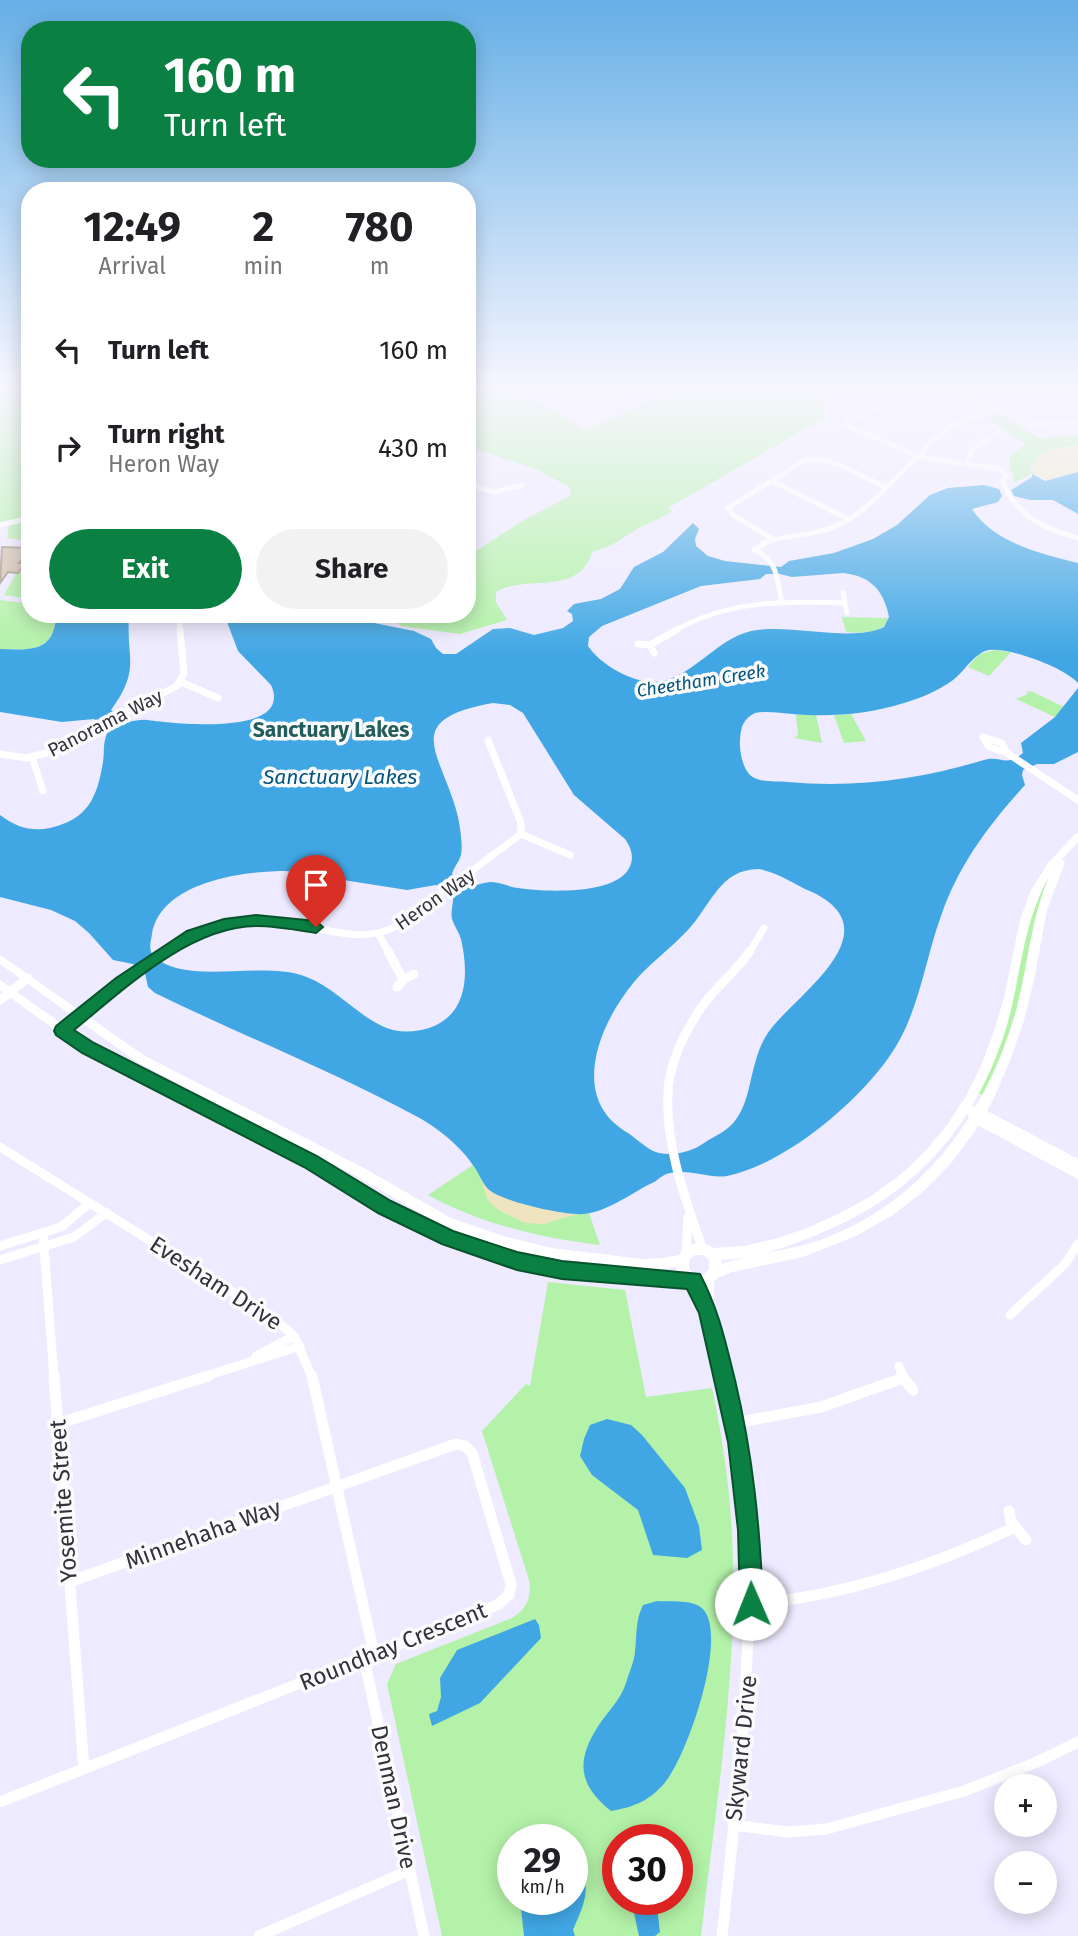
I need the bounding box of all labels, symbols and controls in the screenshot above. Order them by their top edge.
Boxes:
text: 160 m [164,46,296,105]
icon: left [49,49,140,140]
text: Turn left [164,106,286,144]
text: 12:49 [83,202,181,252]
text: 2 [252,202,274,252]
text: 780 [346,202,414,252]
text: Arrival [99,252,166,280]
text: min [243,252,283,280]
text: m [370,252,389,280]
icon: left [49,331,87,369]
text: Turn left [108,335,209,366]
text: 160 m [379,335,448,366]
text: Turn right [108,419,225,450]
icon: right [49,429,87,467]
text: 430 m [378,433,448,464]
text: Heron Way [108,450,219,478]
button: Exit [49,529,242,609]
button: Share [256,529,448,609]
water label: Cheetham Creek [635,660,767,702]
street label: Panorama Way [44,684,167,762]
district label: Sanctuary Lakes [253,717,409,743]
water label: Sanctuary Lakes [262,764,417,790]
pin [286,855,346,927]
street label: Heron Way [391,863,480,935]
icon: arrive [297,866,335,904]
street label: Evesham Drive [145,1230,287,1336]
street label: Yosemite Street [43,1418,83,1583]
street label: Minnehaha Way [121,1493,285,1575]
position arrow [714,1567,788,1641]
street label: Roundhay Crescent [295,1595,491,1696]
street label: Skyward Drive [719,1674,763,1822]
street label: Denman Drive [365,1722,423,1872]
map controls [994,1774,1057,1914]
button: + [994,1774,1057,1837]
speed limit sign: 30 [602,1824,693,1915]
text: 29 [524,1839,561,1881]
button: − [994,1851,1057,1914]
text: km/h [520,1876,565,1898]

